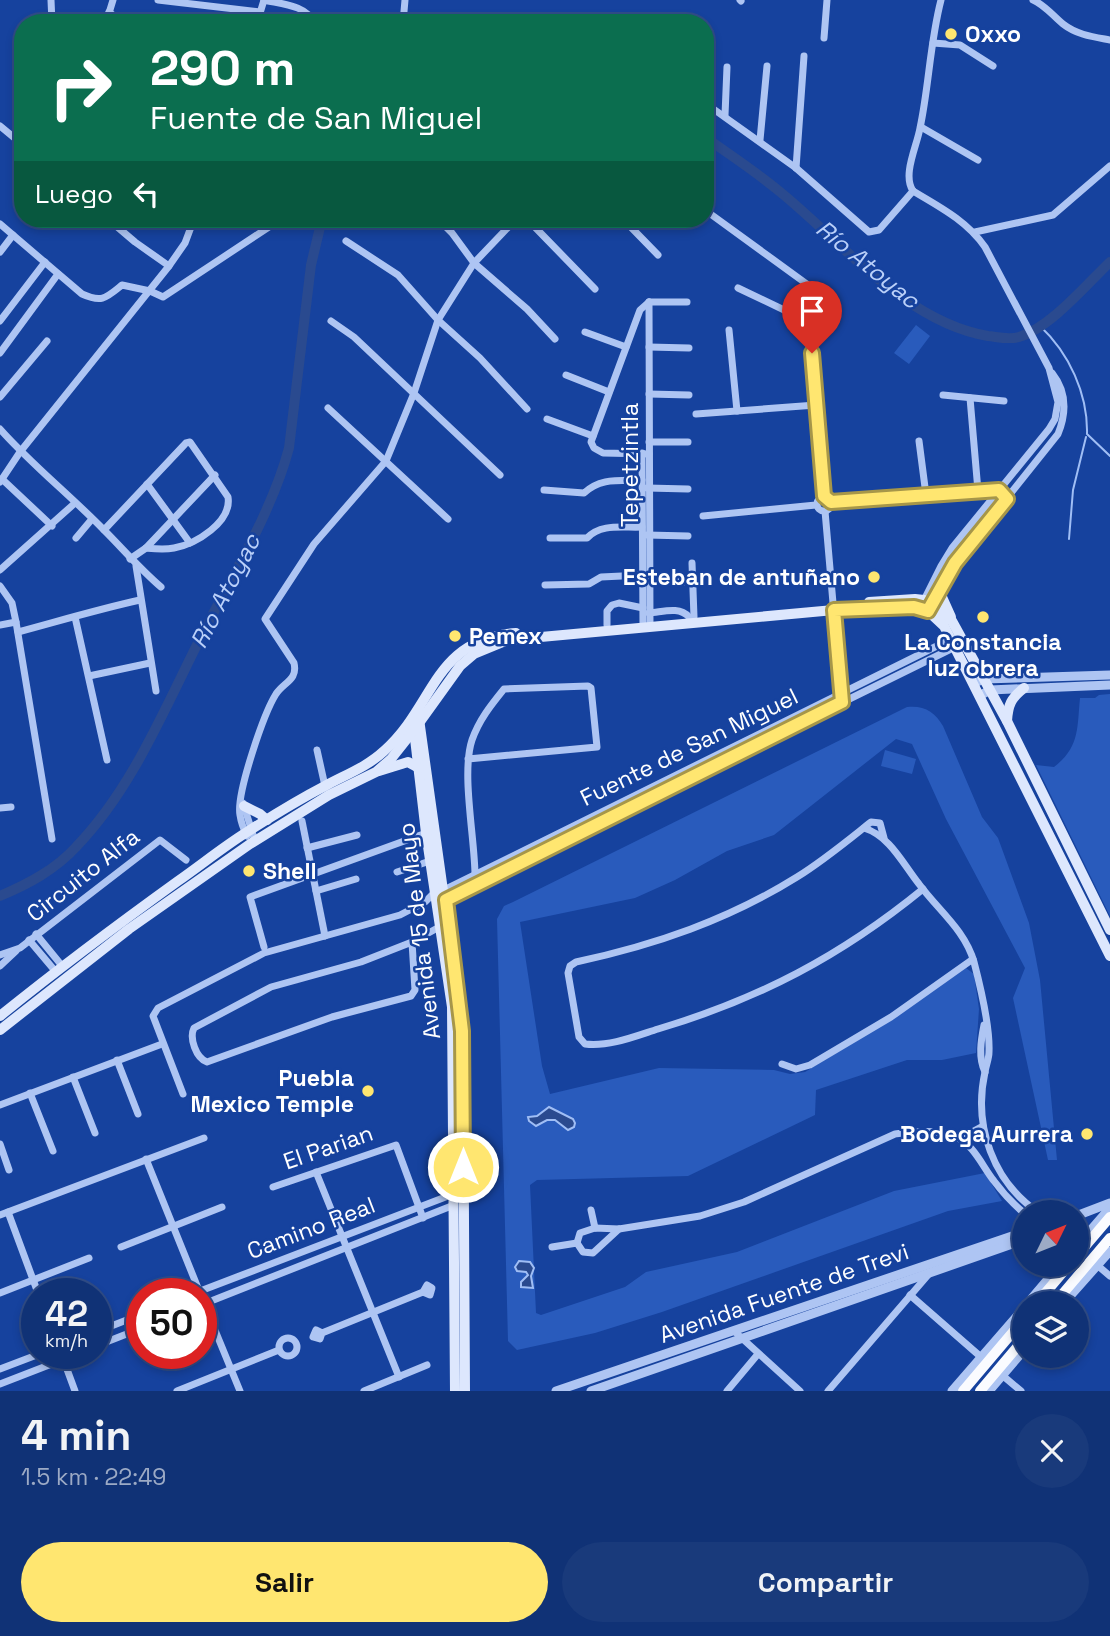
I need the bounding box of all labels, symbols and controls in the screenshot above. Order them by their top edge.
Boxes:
place label: Oxxo [965,19,1021,49]
marker: Oxxo [943,26,959,42]
text: 290 m [150,37,295,99]
icon: right [35,42,126,133]
text: Fuente de San Miguel [150,98,482,138]
icon: left [127,175,165,213]
text: Luego [35,177,113,211]
water label: Río Atoyac [810,213,927,316]
pin [782,281,842,353]
icon: arrive [793,292,831,330]
street label: Tepetzintla [615,403,645,527]
water label: Río Atoyac [183,527,268,653]
place label: Esteban de antuñano [623,562,860,592]
marker: Esteban de antuñano [866,569,882,585]
marker: La Constancia luz obrera [975,609,991,625]
place label: Pemex [469,621,542,651]
place label: La Constancia luz obrera [904,627,1062,683]
marker: Pemex [447,628,463,644]
street label: Fuente de San Miguel [575,681,803,813]
street label: Circuito Alfa [20,821,146,929]
street label: Avenida 15 de Mayo [391,821,447,1041]
place label: Shell [263,856,317,886]
marker: Shell [241,863,257,879]
place label: Puebla Mexico Temple [190,1063,354,1119]
marker: Puebla Mexico Temple [360,1083,376,1099]
street label: El Parian [279,1118,377,1176]
place label: Bodega Aurrera [900,1119,1073,1149]
marker: Bodega Aurrera [1079,1126,1095,1142]
position arrow [426,1130,500,1204]
street label: Camino Real [243,1190,379,1266]
north arrow [1012,1200,1088,1278]
map controls [1012,1200,1089,1368]
street label: Avenida Fuente de Trevi [655,1236,913,1350]
speed limit sign: 50 [126,1278,217,1369]
button: layers [1012,1291,1089,1368]
text: 42 [45,1292,88,1336]
text: km/h [45,1329,88,1352]
text: 4 min [21,1409,131,1462]
button: close [1015,1414,1089,1488]
text: 1.5 km · 22:49 [21,1462,166,1492]
button: Salir [21,1542,548,1622]
button: Compartir [562,1542,1089,1622]

